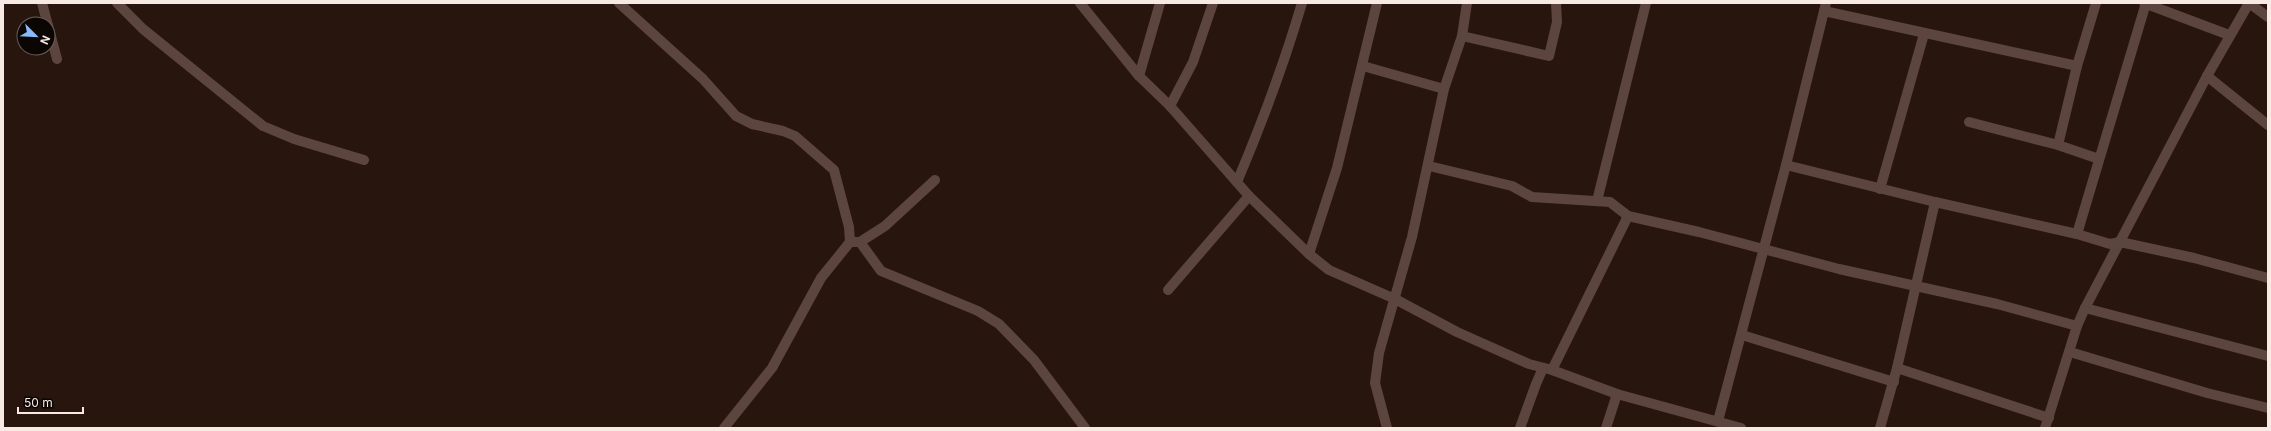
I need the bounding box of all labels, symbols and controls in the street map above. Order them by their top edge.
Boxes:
north arrow [16,16,56,56]
text: N [37,33,53,47]
scale bar [18,389,83,415]
text: 50 m [24,395,53,410]

